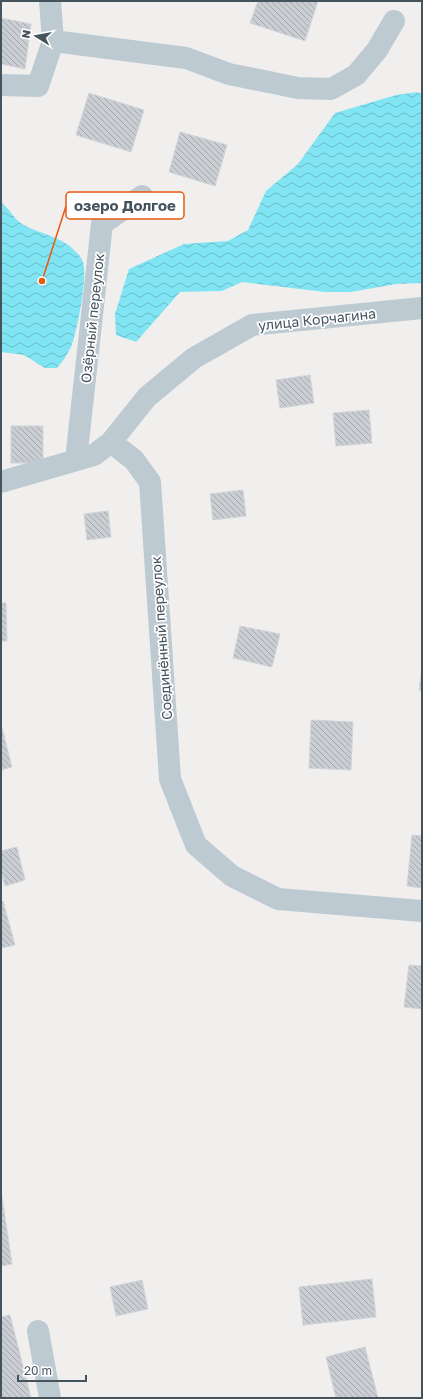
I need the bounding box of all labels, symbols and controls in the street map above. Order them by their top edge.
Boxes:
north arrow [16,16,56,56]
text: N [19,29,33,39]
callout: озеро Долгое [66,192,184,219]
text: озеро Долгое [74,196,176,214]
street label: Озёрный переулок [77,252,107,384]
street label: улица Корчагина [257,304,377,334]
street label: Соединённый переулок [147,556,175,720]
scale bar [18,1357,86,1383]
text: 20 m [24,1363,52,1378]

